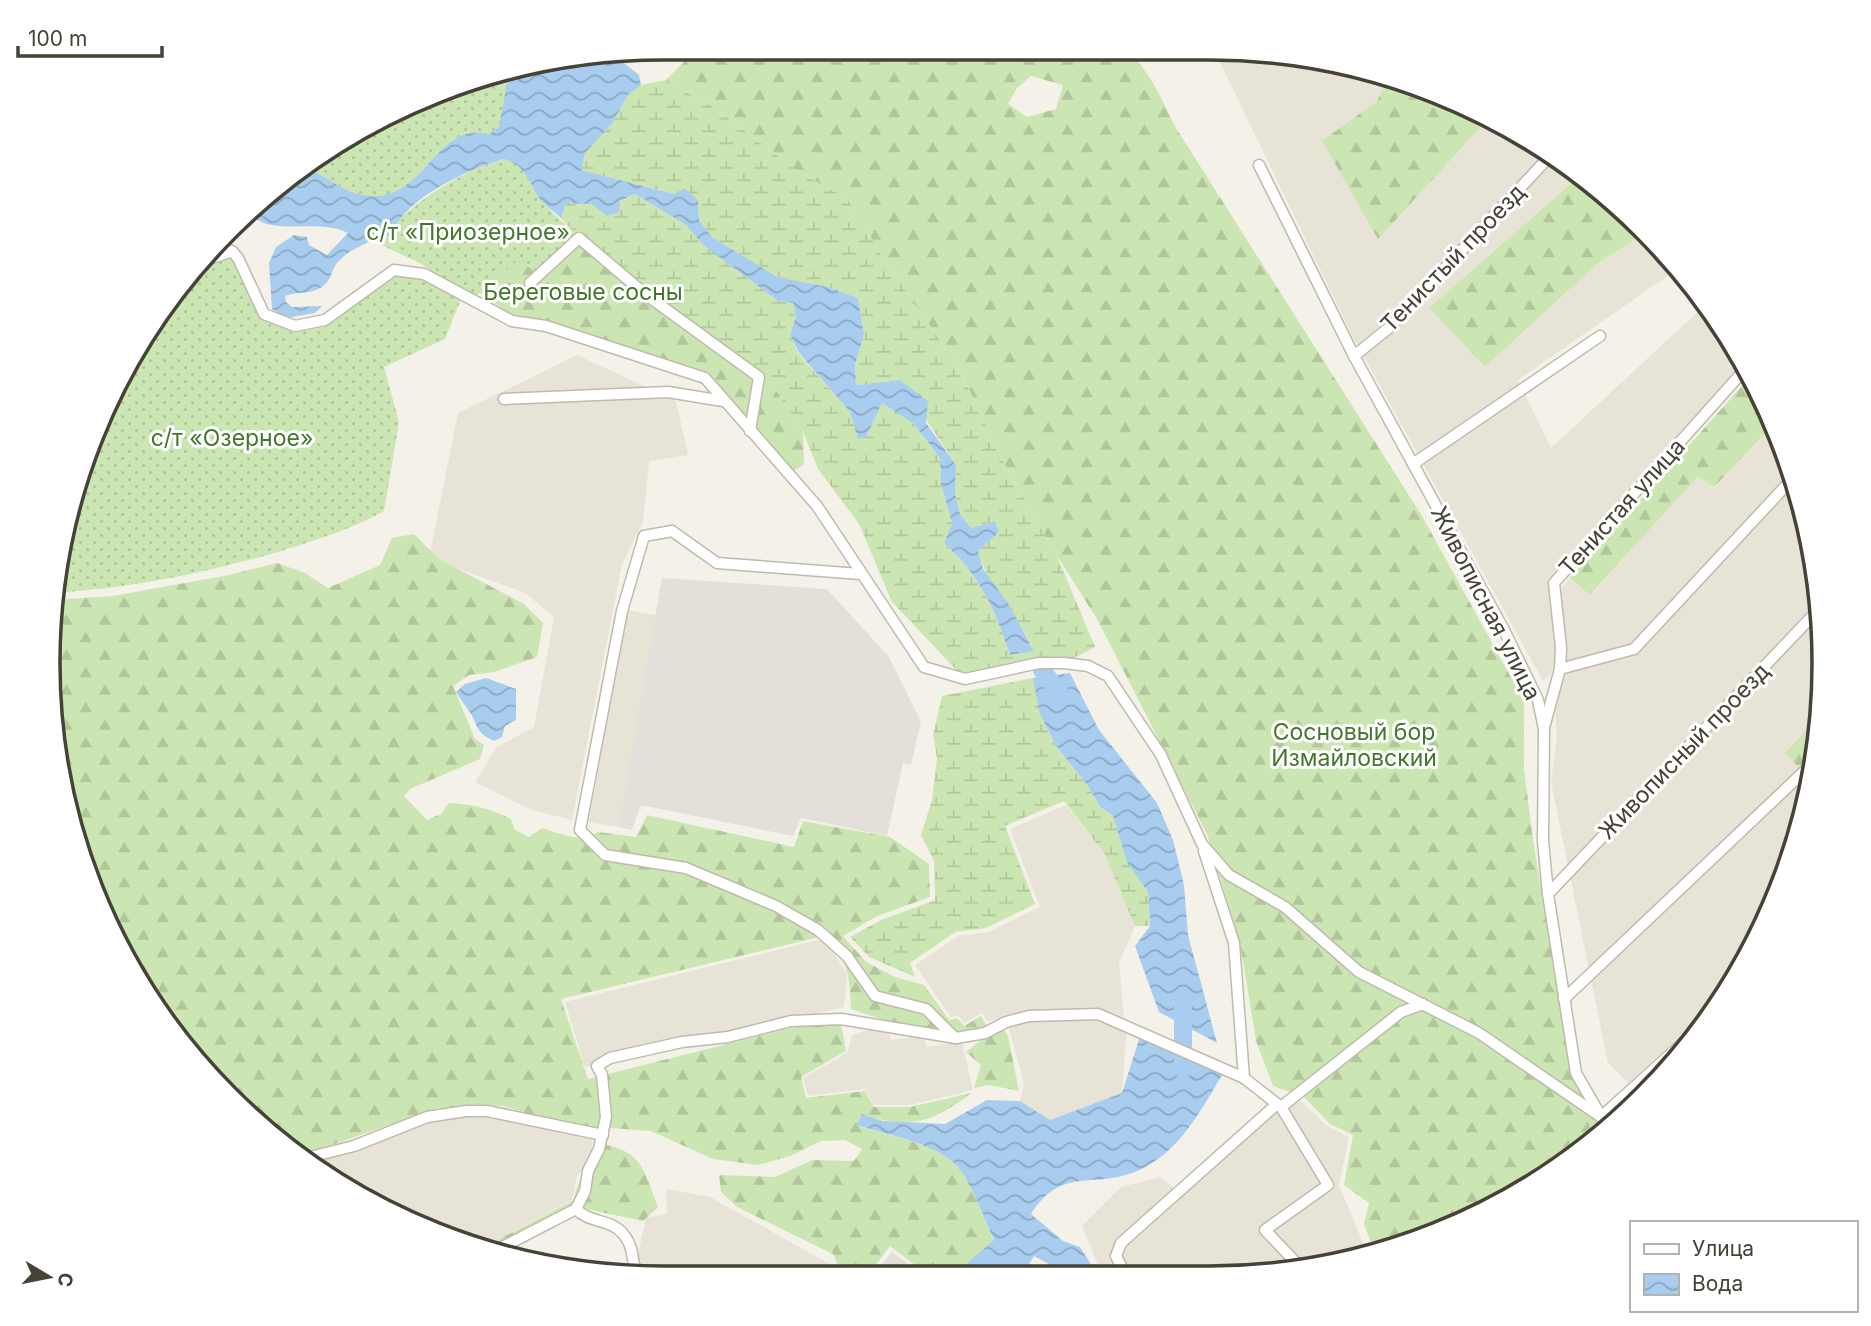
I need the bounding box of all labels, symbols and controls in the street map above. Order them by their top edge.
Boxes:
scale bar [18,14,161,58]
text: 100 m [28,26,87,51]
street label: Тенистый проезд [1375,178,1531,338]
park label: с/т «Приозерное» [366,218,570,246]
park label: Береговые сосны [483,278,683,306]
park label: с/т «Озерное» [151,424,313,452]
street label: Тенистая улица [1553,433,1691,581]
street label: Живописная улица [1425,501,1547,705]
street label: Живописный проезд [1593,657,1775,845]
park label: Сосновый бор Измайловский [1271,718,1437,772]
legend [1630,1221,1857,1312]
text: Улица [1692,1236,1754,1261]
north arrow [14,1242,84,1312]
text: С [53,1271,78,1289]
text: Вода [1692,1271,1743,1296]

